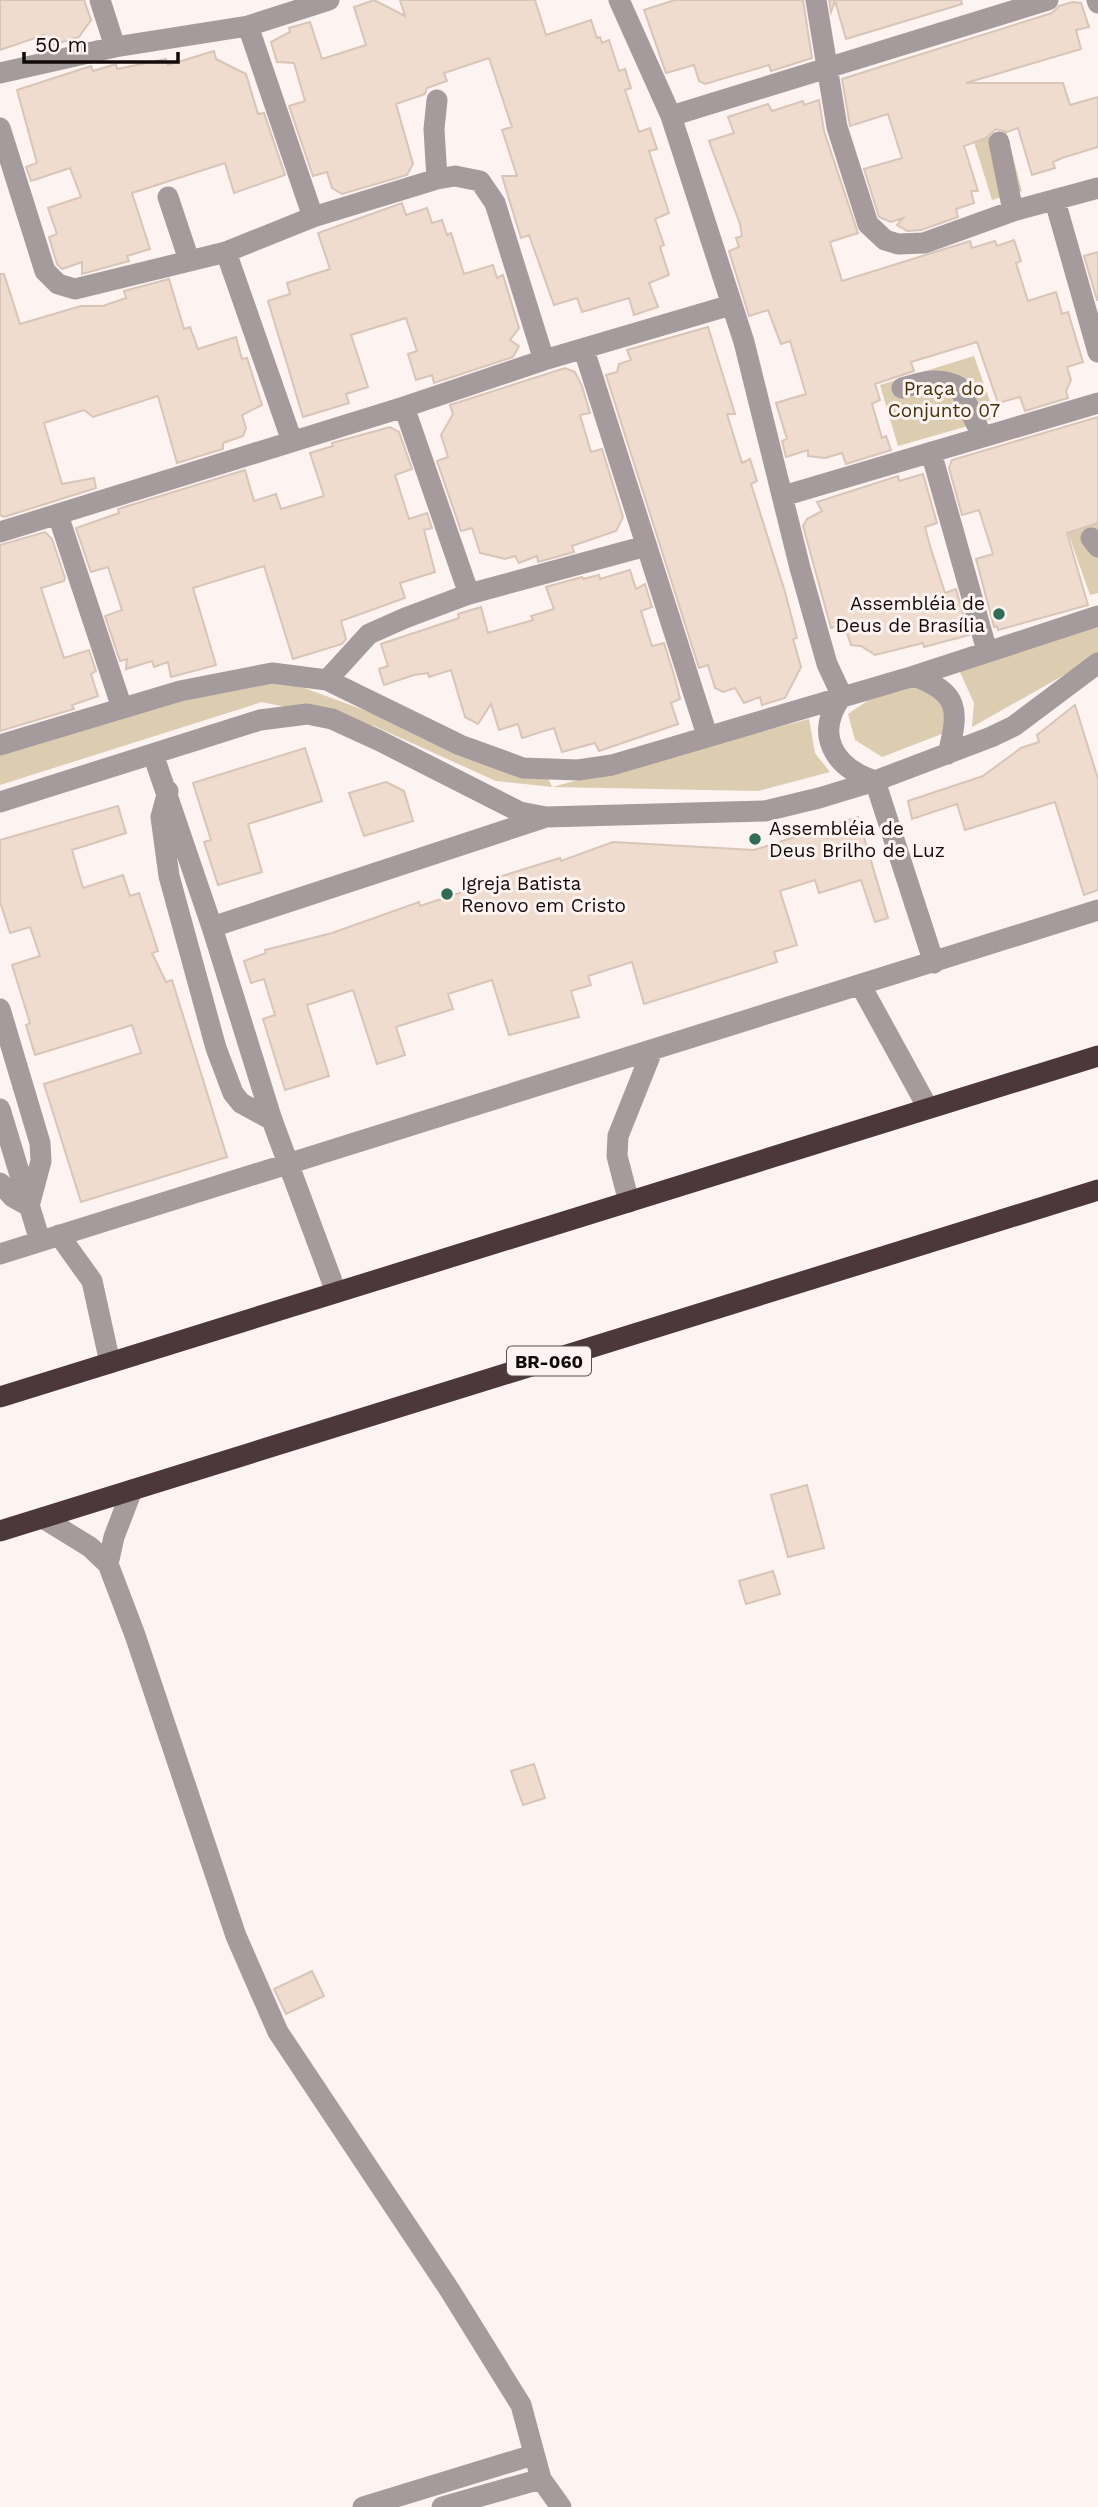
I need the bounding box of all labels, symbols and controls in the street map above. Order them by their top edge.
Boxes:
scale bar [24,21,178,65]
text: 50 m [35,32,87,57]
park label: Praça do Conjunto 07 [888,377,1000,422]
place label: Assembléia de Deus de Brasília [835,592,985,637]
marker: Assembléia de Deus de Brasília [991,606,1007,622]
place label: Assembléia de Deus Brilho de Luz [769,817,945,862]
marker: Assembléia de Deus Brilho de Luz [747,831,763,847]
place label: Igreja Batista Renovo em Cristo [461,872,626,917]
marker: Igreja Batista Renovo em Cristo [439,886,455,902]
road number: BR-060 [507,1346,591,1376]

